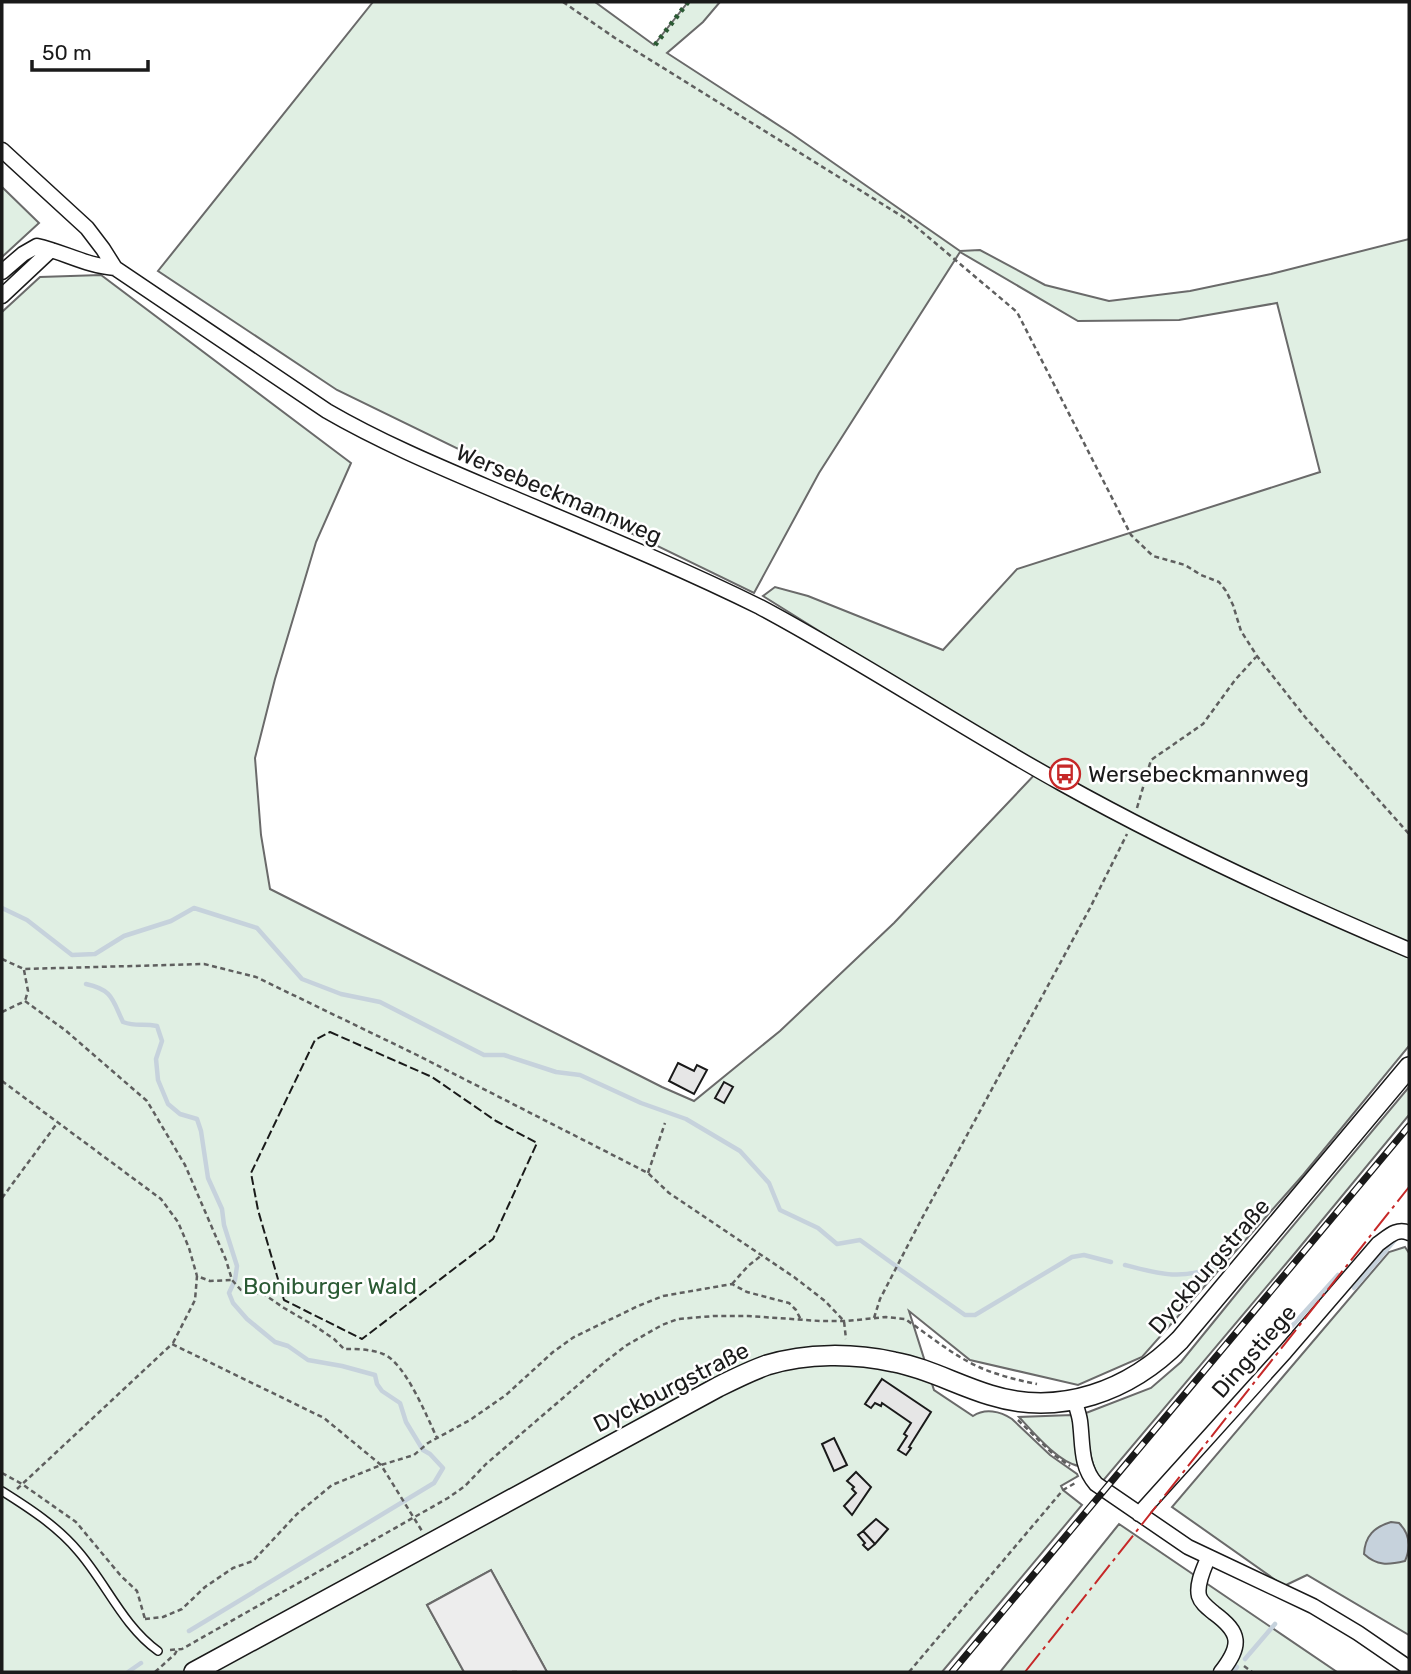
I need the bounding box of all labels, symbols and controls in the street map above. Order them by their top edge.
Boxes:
scale bar [32,28,147,72]
text: 50 m [42,40,92,65]
street label: Wersebeckmannweg [452,438,666,550]
bus stop icon: Wersebeckmannweg [1048,757,1082,791]
place label: Wersebeckmannweg [1088,760,1309,788]
street label: Dyckburgstraße [1142,1192,1276,1340]
park label: Boniburger Wald [243,1272,417,1300]
street label: Dingstiege [1206,1298,1302,1404]
street label: Dyckburgstraße [589,1336,753,1438]

